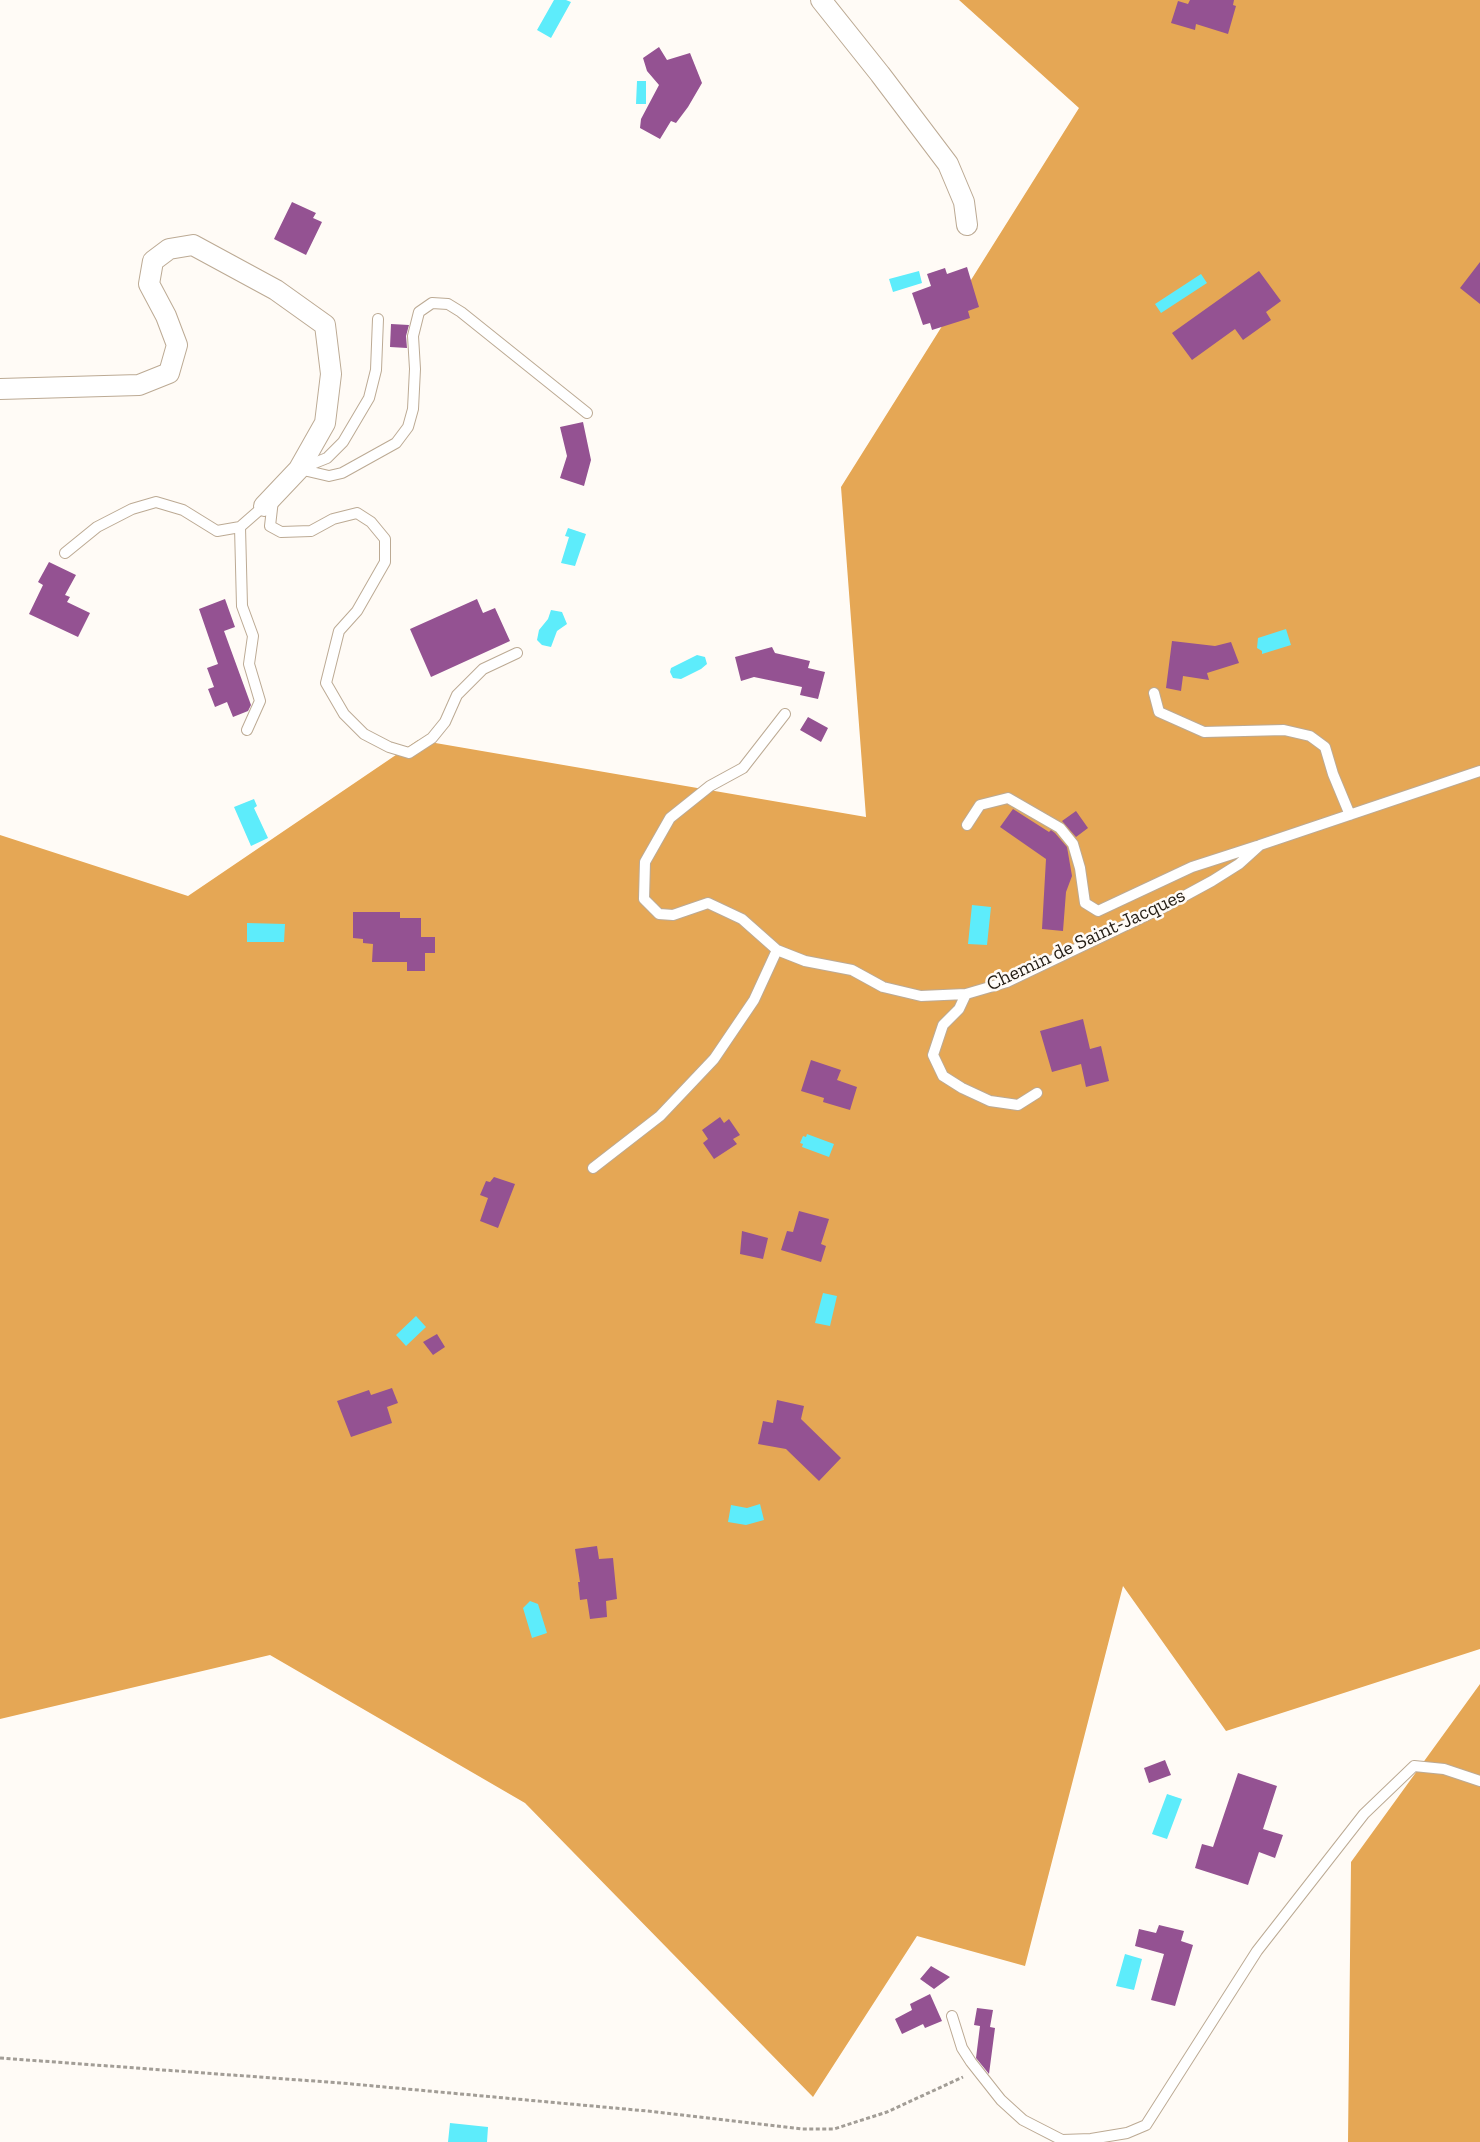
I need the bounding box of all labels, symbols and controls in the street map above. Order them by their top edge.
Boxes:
street label: Chemin de Saint-Jacques [983,883,1189,997]

